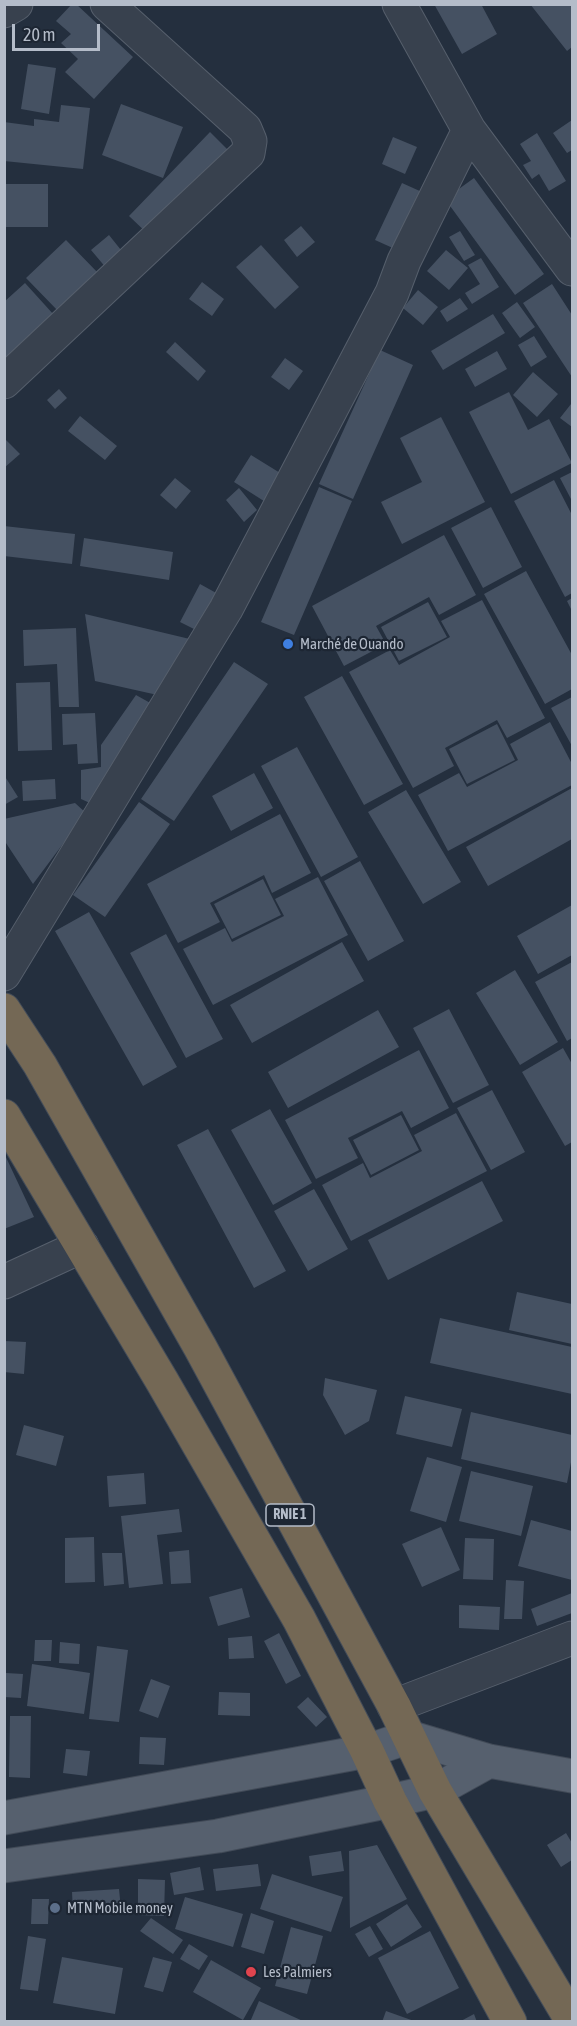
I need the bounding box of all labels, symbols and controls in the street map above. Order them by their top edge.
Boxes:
scale bar [15,12,104,50]
text: 20 m [23,24,55,45]
place label: Marché de Ouando [300,635,404,653]
marker: Marché de Ouando [281,637,295,651]
road number: RNIE 1 [266,1504,314,1526]
place label: MTN Mobile money [67,1899,173,1917]
marker: MTN Mobile money [48,1901,62,1915]
place label: Les Palmiers [263,1963,332,1981]
marker: Les Palmiers [244,1965,258,1979]

